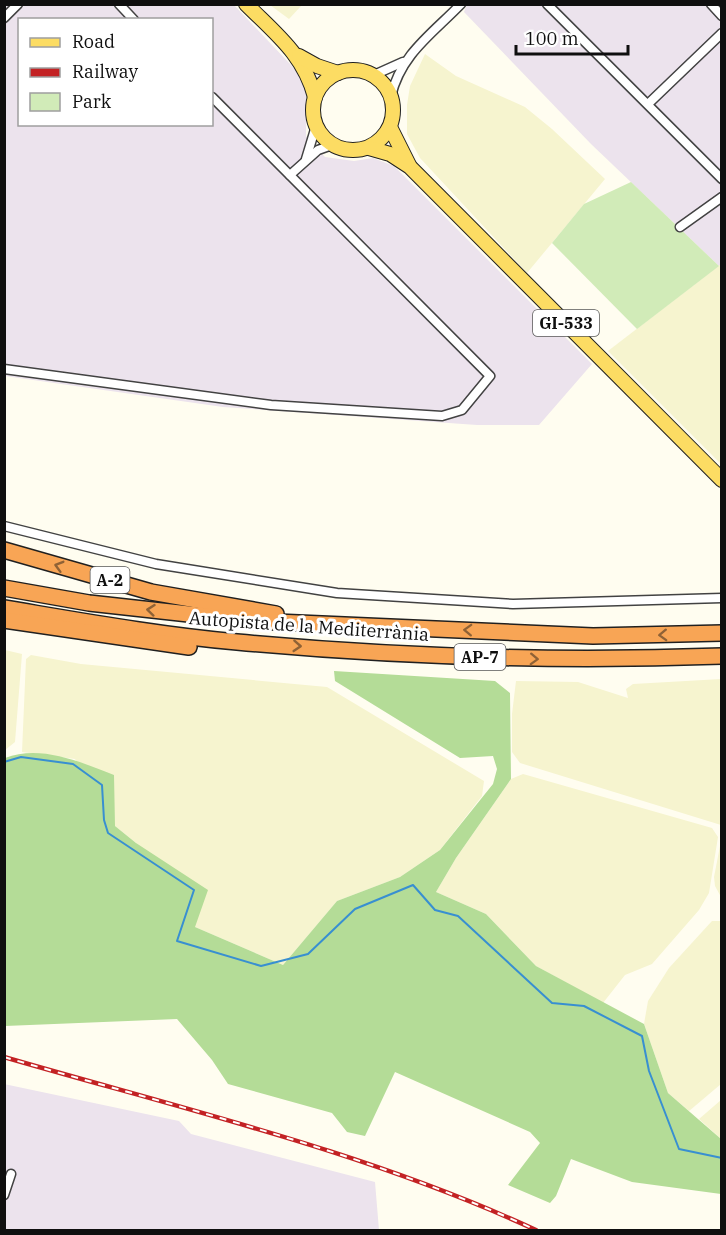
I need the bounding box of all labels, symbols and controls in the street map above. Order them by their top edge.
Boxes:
legend [18,18,213,126]
scale bar [516,18,628,56]
text: 100 m [525,27,579,50]
text: Road [72,30,115,53]
text: Railway [72,60,138,83]
text: Park [72,90,112,113]
road number: GI-533 [533,310,599,336]
one-way arrow [54,561,65,573]
road number: A-2 [90,567,130,593]
one-way arrow [146,604,155,617]
street label: Autopista de la Mediterrània [188,606,430,646]
one-way arrow [464,624,473,637]
one-way arrow [659,628,668,641]
one-way arrow [293,639,302,652]
road number: AP-7 [454,644,506,670]
one-way arrow [529,653,538,666]

